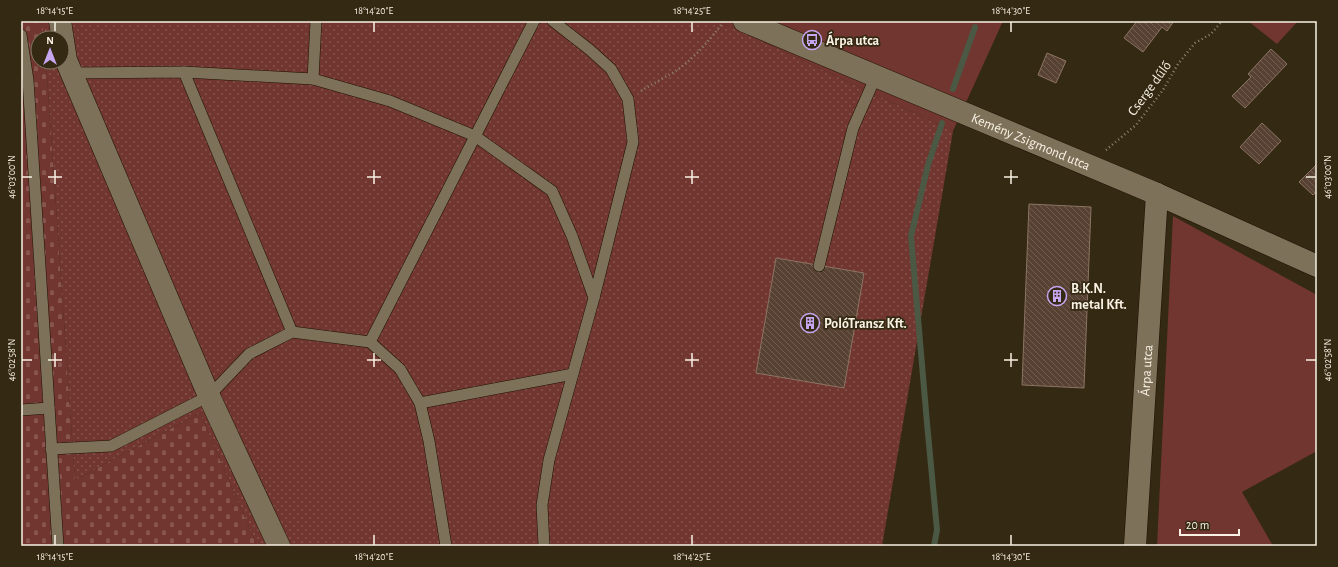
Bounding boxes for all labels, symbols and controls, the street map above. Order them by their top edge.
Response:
text: 18°14'15"E [37,6,73,16]
text: 18°14'20"E [355,6,393,16]
text: 18°14'25"E [673,6,711,16]
text: 18°14'30"E [992,6,1030,16]
bus stop icon: Árpa utca [801,29,823,51]
north arrow [30,30,70,70]
place label: Árpa utca [826,31,879,48]
text: N [46,35,54,46]
street label: Cserge dűlő [1125,59,1174,118]
street label: Kemény Zsigmond utca [969,111,1092,173]
text: 46°03'00"N [7,155,17,199]
text: 46°03'00"N [1323,155,1333,199]
place label: B.K.N. metal Kft. [1071,282,1127,312]
building icon: B.K.N. metal Kft. [1046,285,1068,307]
building icon: PolóTransz Kft. [799,312,821,334]
place label: PolóTransz Kft. [824,317,907,331]
text: 46°02'58"N [7,339,17,381]
text: 46°02'58"N [1323,339,1333,381]
street label: Árpa utca [1135,344,1156,397]
scale bar [1180,511,1239,537]
text: 20 m [1186,519,1209,531]
text: 18°14'15"E [37,552,73,562]
text: 18°14'20"E [355,552,393,562]
text: 18°14'25"E [673,552,711,562]
text: 18°14'30"E [992,552,1030,562]

